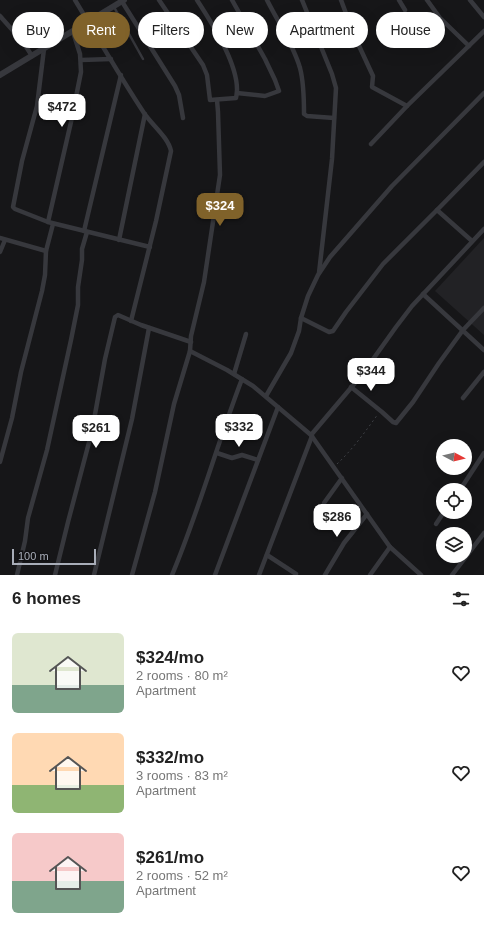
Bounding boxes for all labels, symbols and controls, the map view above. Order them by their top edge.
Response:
chip: Buy [12,12,64,48]
chip: Rent [72,12,130,48]
chip: Filters [138,12,204,48]
chip: New [212,12,268,48]
chip: Apartment [276,12,368,48]
chip: House [376,12,445,48]
pin: $472 [38,94,86,128]
text: $472 [48,99,76,114]
pin: $324 [196,193,244,227]
text: $324 [206,198,234,213]
pin: $344 [347,358,395,392]
text: $344 [357,363,385,378]
pin: $332 [215,414,263,448]
pin: $261 [72,415,120,449]
text: $332 [225,419,253,434]
text: $261 [82,420,110,435]
north arrow [436,439,472,475]
map controls [436,439,472,563]
button: locate [436,483,472,519]
pin: $286 [313,504,361,538]
text: $286 [323,509,351,524]
button: layers [436,527,472,563]
scale bar [12,547,96,566]
text: 100 m [18,550,49,562]
icon: filters [450,588,472,610]
text: 6 homes [12,589,81,608]
text: $324/mo [136,648,204,667]
icon: home [44,649,92,697]
icon: heart [450,662,472,684]
text: 2 rooms · 80 m² [136,668,228,683]
text: Apartment [136,683,196,698]
text: $332/mo [136,748,204,767]
icon: home [44,749,92,797]
icon: heart [450,762,472,784]
text: 3 rooms · 83 m² [136,768,228,783]
text: Apartment [136,783,196,798]
text: $261/mo [136,848,204,867]
icon: home [44,849,92,897]
icon: heart [450,862,472,884]
text: 2 rooms · 52 m² [136,868,228,883]
text: Apartment [136,883,196,898]

